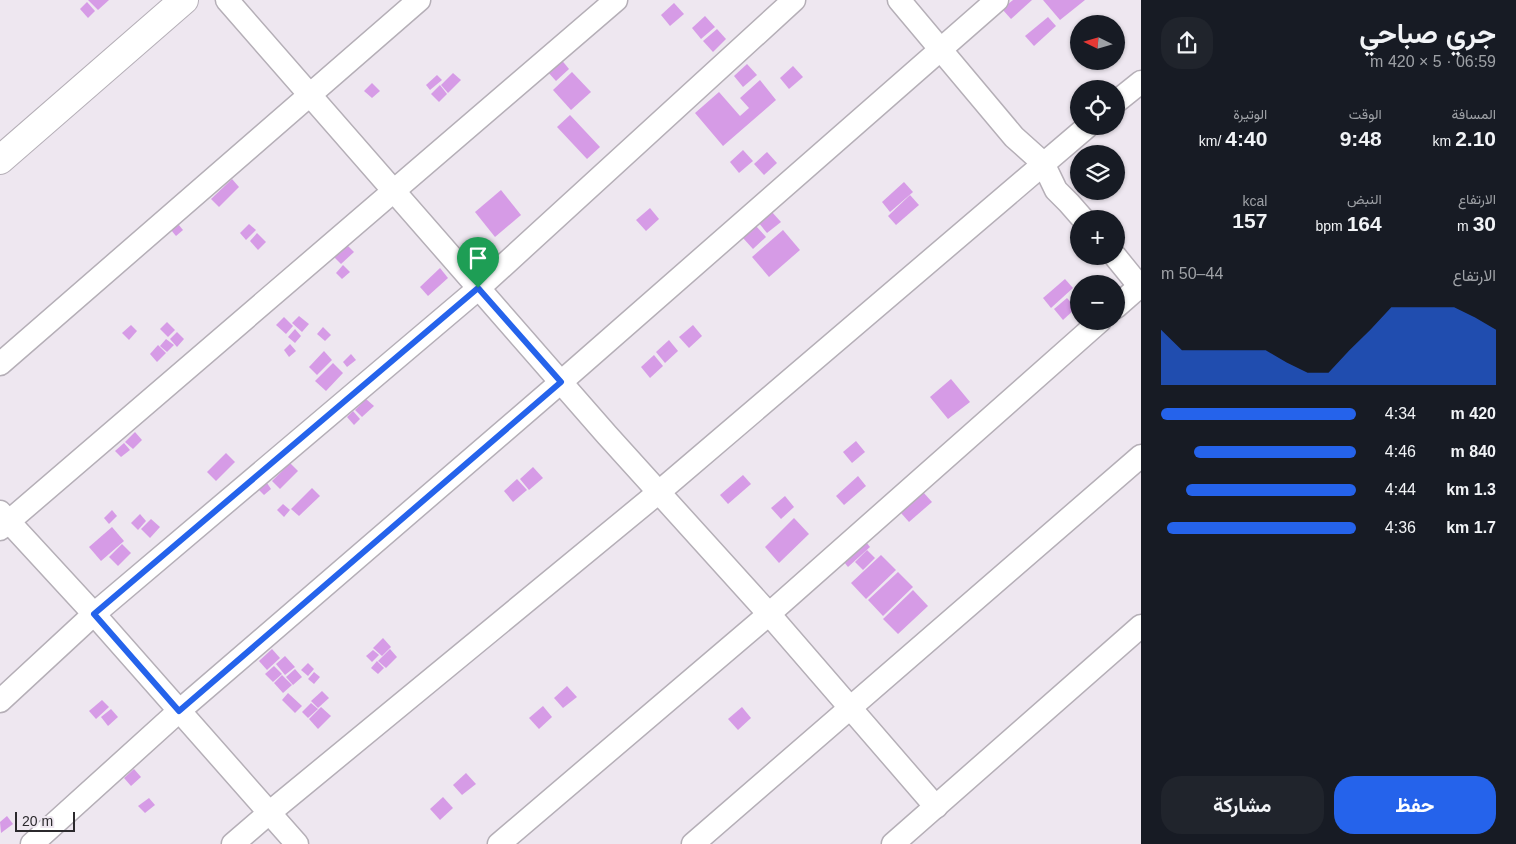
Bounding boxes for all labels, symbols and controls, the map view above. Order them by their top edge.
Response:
north arrow [1070,15,1125,70]
map controls [1070,15,1125,330]
button: share [1161,17,1213,69]
text: جري صباحي [1359,18,1496,49]
text: 06:59 · 5 × 420 m [1370,53,1496,70]
button: locate [1070,80,1125,135]
text: الوتيرة [1233,106,1267,122]
text: الوقت [1349,106,1382,122]
text: المسافة [1452,106,1496,122]
text: 4:40 [1225,127,1267,150]
text: 9:48 [1340,127,1382,150]
text: 2.10 [1455,127,1496,150]
text: /km [1199,133,1225,149]
text: km [1433,133,1455,149]
button: layers [1070,145,1125,200]
text: النبض [1347,191,1382,207]
text: الارتفاع [1458,191,1496,207]
text: kcal [1242,193,1267,209]
text: 157 [1232,209,1267,232]
button: + [1070,210,1125,265]
text: 164 [1347,212,1382,235]
text: 30 [1473,212,1496,235]
text: bpm [1316,218,1347,234]
text: m [1457,218,1473,234]
pin [457,237,499,288]
icon: arrive [464,244,492,272]
text: 44–50 m [1161,265,1223,282]
text: الارتفاع [1453,267,1496,284]
button: − [1070,275,1125,330]
text: 4:34 [1385,405,1416,422]
text: 420 m [1451,405,1496,422]
text: 4:46 [1385,443,1416,460]
text: 840 m [1451,443,1496,460]
text: 4:44 [1385,481,1416,498]
text: 1.3 km [1446,481,1496,498]
text: 4:36 [1385,519,1416,536]
text: 1.7 km [1446,519,1496,536]
button: مشاركة [1161,776,1324,834]
button: حفظ [1334,776,1496,834]
scale bar [15,809,75,832]
text: 20 m [22,813,53,829]

